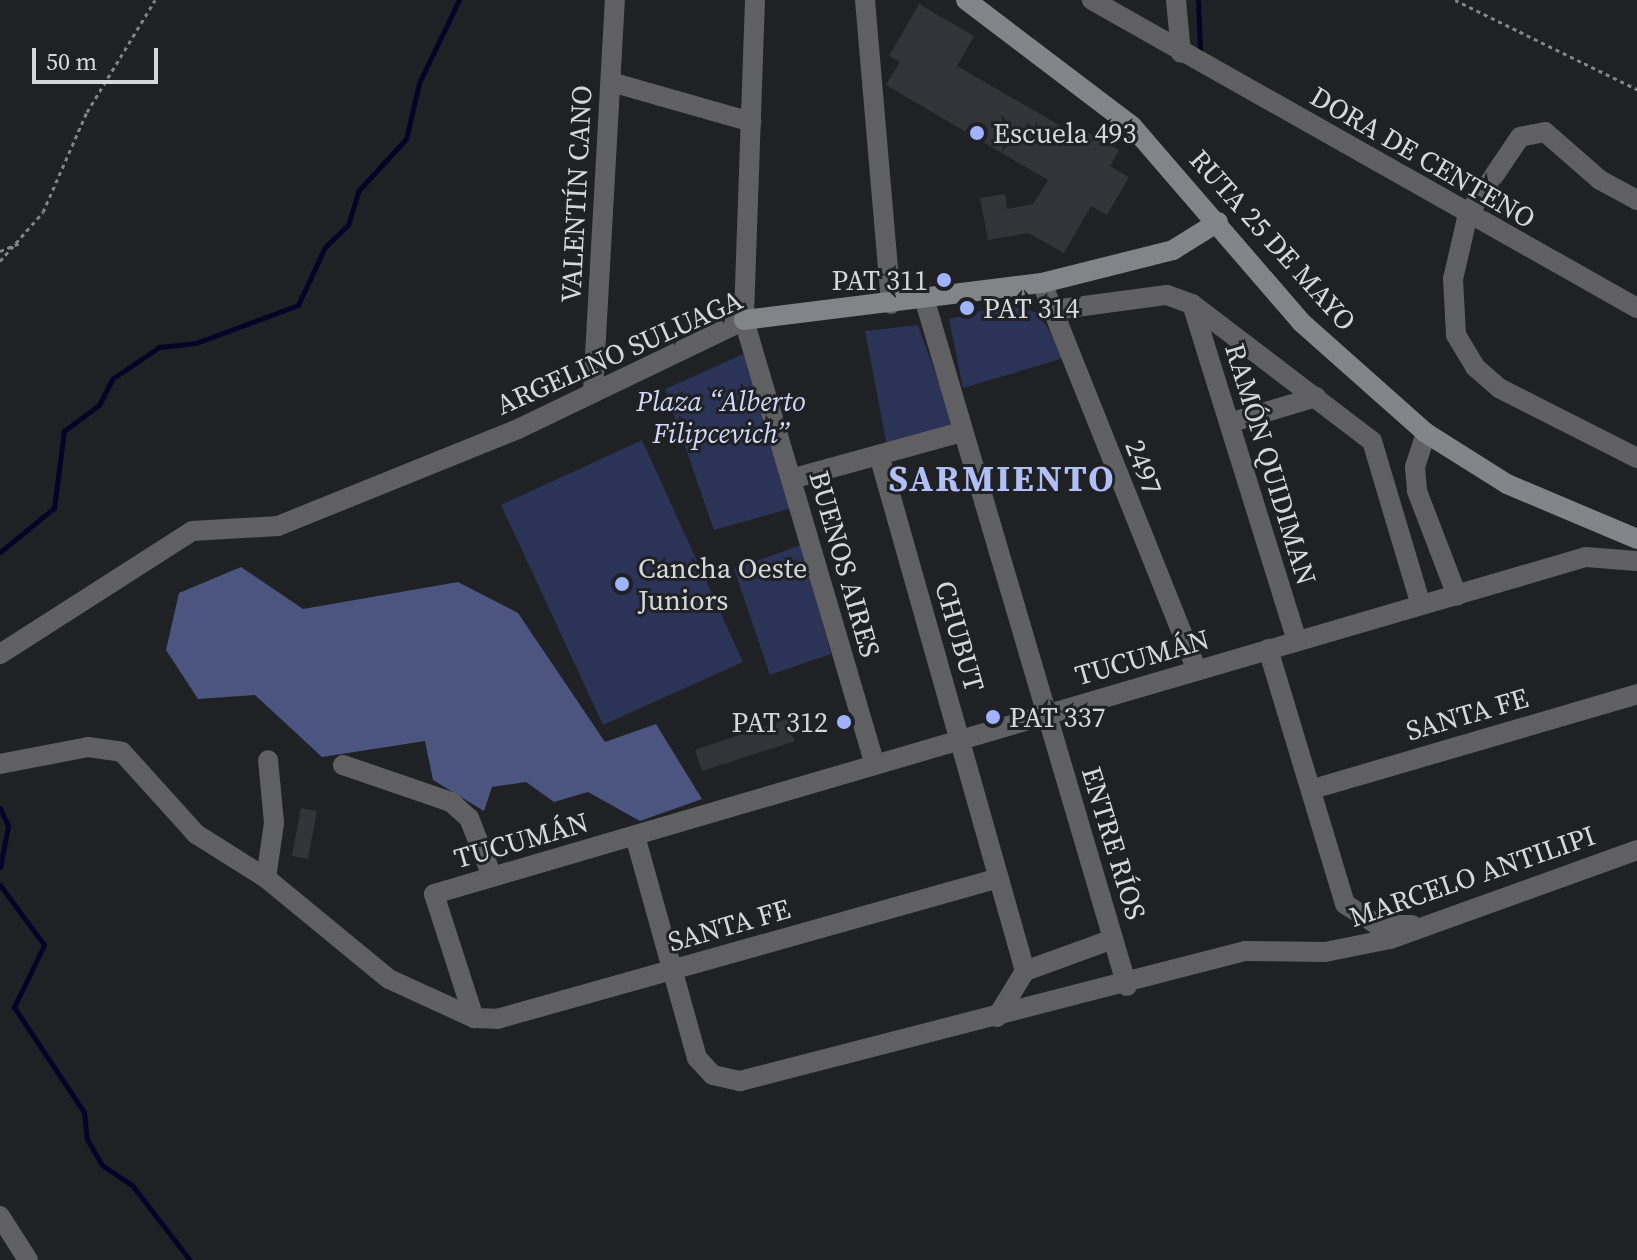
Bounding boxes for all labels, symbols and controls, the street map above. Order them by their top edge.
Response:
scale bar [36,32,162,82]
text: 50 m [46,45,97,78]
street label: DORA DE CENTENO [1305,79,1541,235]
street label: VALENTÍN CANO [554,84,598,304]
place label: Escuela 493 [993,116,1137,150]
marker: Escuela 493 [968,124,986,142]
street label: RUTA 25 DE MAYO [1183,143,1363,337]
place label: PAT 311 [831,263,928,297]
marker: PAT 311 [935,271,953,289]
street label: ARGELINO SULUAGA [491,283,747,421]
place label: PAT 314 [983,291,1080,325]
marker: PAT 314 [958,299,976,317]
street label: RAMÓN QUIDIMAN [1218,339,1324,589]
park label: Plaza “Alberto Filipcevich” [636,384,806,450]
street label: 2497 [1118,435,1170,499]
district label: SARMIENTO [889,457,1115,501]
street label: BUENOS AIRES [802,467,888,661]
place label: Cancha Oeste Juniors [638,551,807,617]
marker: Cancha Oeste Juniors [613,575,631,593]
street label: CHUBUT [928,577,992,695]
street label: TUCUMÁN [1071,622,1213,692]
street label: SANTA FE [1402,681,1532,747]
place label: PAT 337 [1009,700,1106,734]
place label: PAT 312 [731,705,828,739]
marker: PAT 337 [984,708,1002,726]
marker: PAT 312 [835,713,853,731]
street label: ENTRE RÍOS [1075,762,1153,924]
street label: TUCUMÁN [450,805,592,875]
street label: MARCELO ANTILIPI [1345,818,1599,934]
street label: SANTA FE [664,892,794,958]

